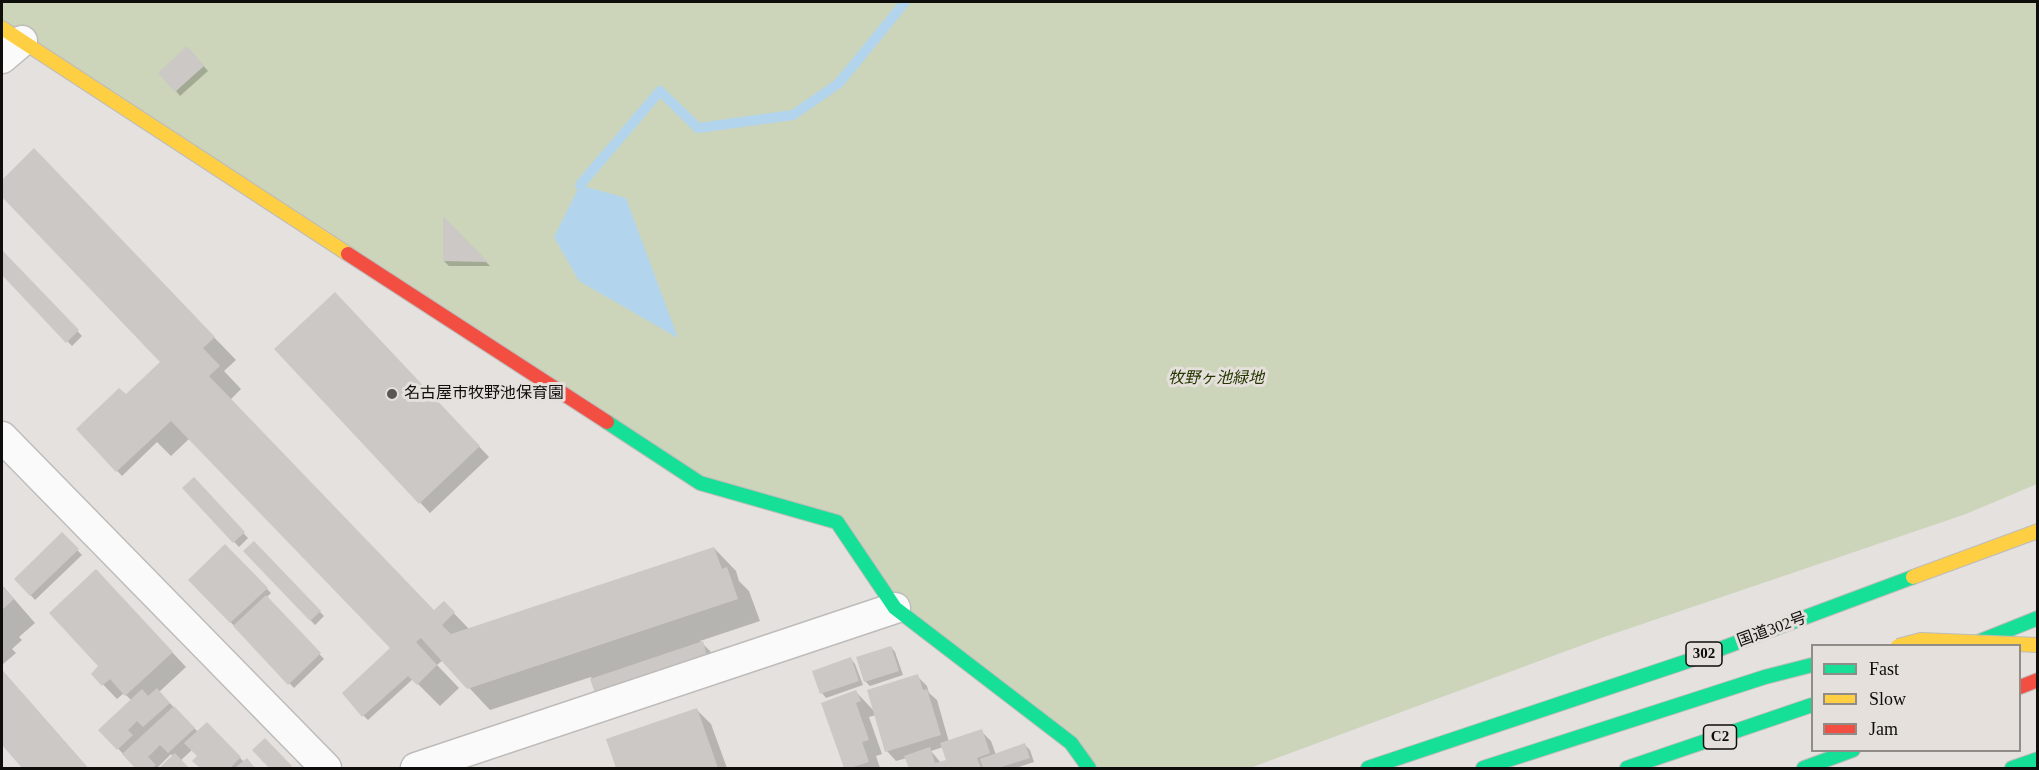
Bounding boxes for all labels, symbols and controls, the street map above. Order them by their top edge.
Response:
park label: 牧野ヶ池緑地 [1168,369,1264,389]
place label: 名古屋市牧野池保育園 [404,384,564,404]
marker: 名古屋市牧野池保育園 [385,387,399,401]
street label: 国道302号 [1735,609,1809,651]
road number: 302 [1686,642,1722,666]
legend [1811,644,2021,752]
text: Fast [1869,659,1899,679]
text: Slow [1869,689,1906,709]
text: Jam [1869,719,1898,739]
road number: C2 [1704,725,1736,749]

